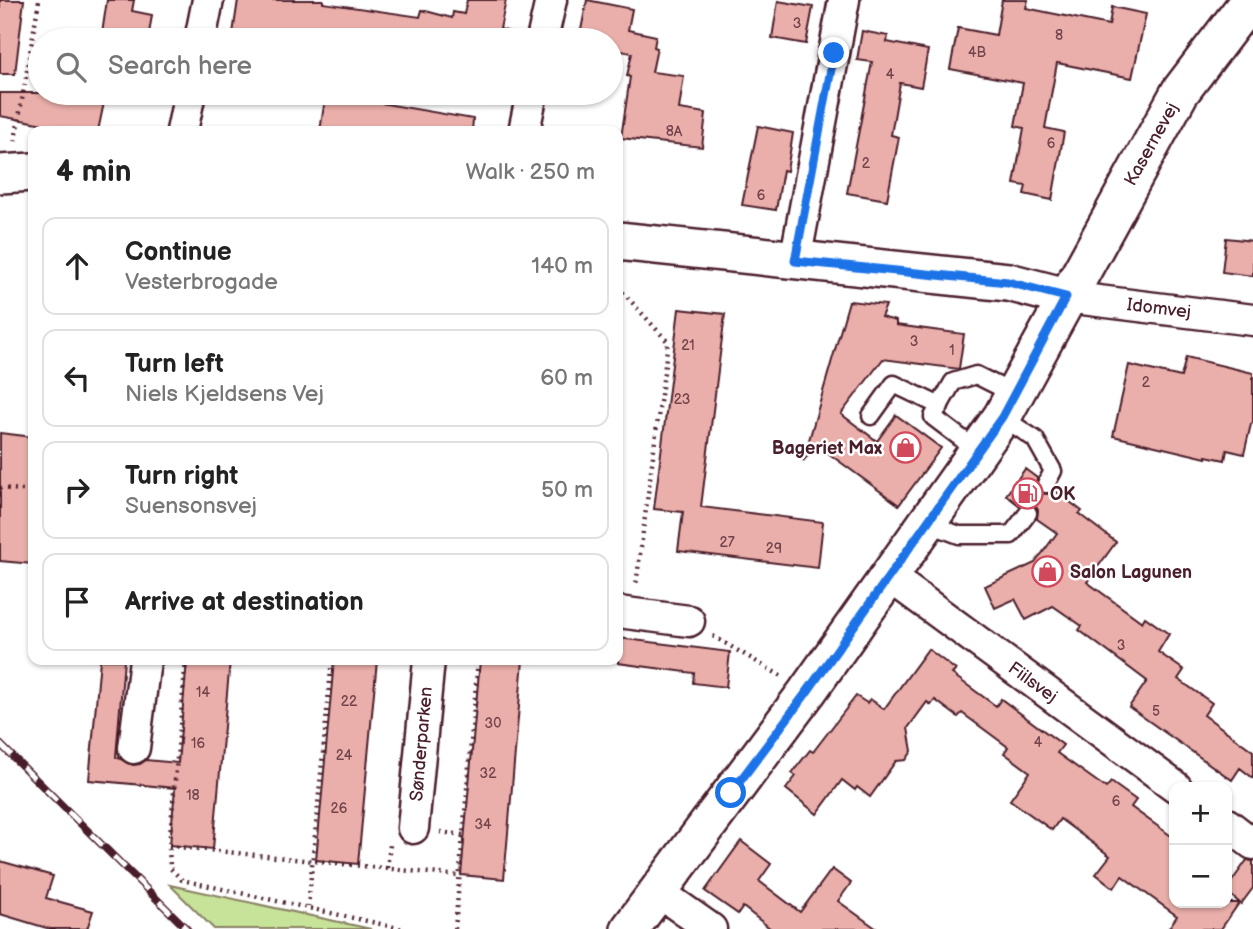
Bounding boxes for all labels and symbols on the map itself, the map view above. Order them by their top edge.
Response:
house number: 3 [793,15,801,32]
house number: 8 [1055,27,1063,44]
route end [818,37,849,68]
house number: 4B [968,44,986,61]
house number: 4 [886,66,895,83]
street label: Kasernevej [1120,99,1183,189]
house number: 8A [666,123,683,140]
house number: 6 [1047,135,1056,152]
house number: 2 [862,155,871,172]
house number: 6 [757,187,766,204]
street label: Idomvej [1126,294,1192,323]
house number: 3 [910,333,918,350]
house number: 21 [681,337,695,354]
house number: 1 [949,342,955,359]
house number: 2 [1142,374,1151,391]
house number: 23 [674,391,690,408]
shop icon: Bageriet Max [888,431,922,465]
place label: Bageriet Max [772,438,882,459]
fuel station icon: OK [1010,477,1044,511]
place label: OK [1050,484,1075,505]
house number: 27 [719,534,735,551]
house number: 29 [766,540,782,557]
shop icon: Salon Lagunen [1030,555,1064,589]
place label: Salon Lagunen [1070,562,1192,583]
house number: 3 [1117,637,1125,654]
street label: Fiilsvej [1004,658,1061,707]
house number: 14 [196,684,210,701]
street label: Sønderparken [406,686,437,802]
house number: 22 [341,693,358,710]
house number: 5 [1152,703,1160,720]
house number: 30 [485,715,501,732]
house number: 4 [1034,734,1043,751]
house number: 16 [191,735,205,752]
house number: 24 [336,747,353,764]
house number: 32 [480,765,497,782]
route start [715,777,746,808]
house number: 18 [186,787,200,804]
house number: 6 [1112,793,1121,810]
house number: 26 [331,800,348,817]
house number: 34 [474,816,492,833]

